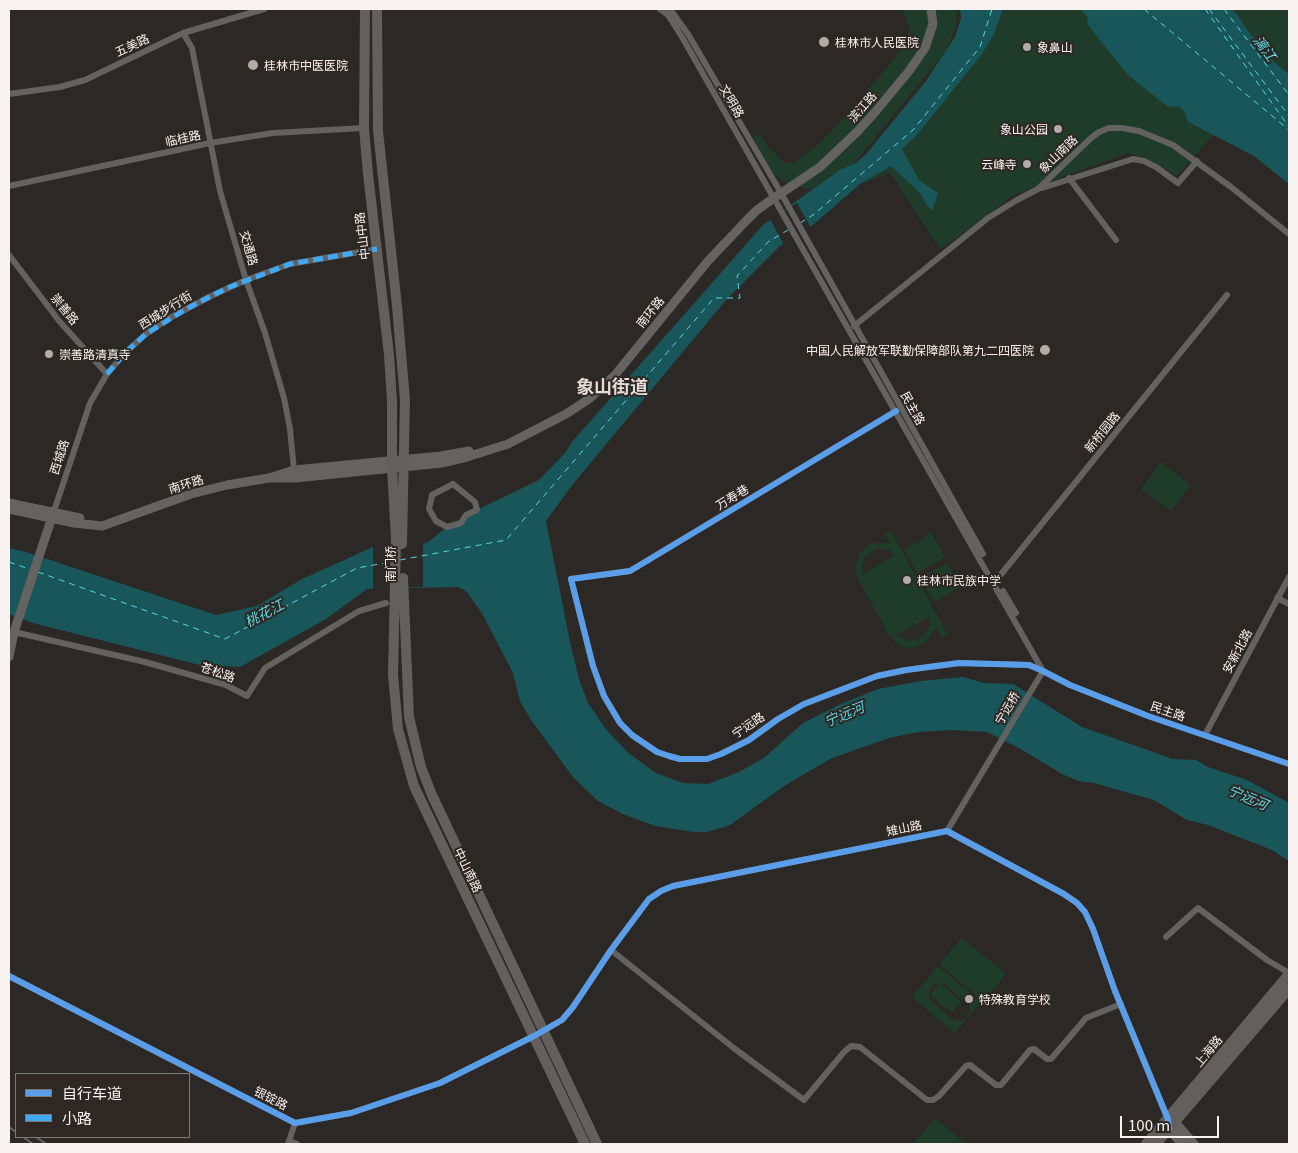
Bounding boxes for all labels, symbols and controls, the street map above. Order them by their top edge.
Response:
street label: 五美路 [113,31,151,59]
water label: 漓江 [1250,32,1280,64]
marker: 桂林市人民医院 [817,35,831,49]
place label: 桂林市人民医院 [835,35,919,49]
place label: 象鼻山 [1037,40,1073,54]
marker: 象鼻山 [1021,41,1033,53]
marker: 桂林市中医医院 [246,58,260,72]
place label: 桂林市中医医院 [264,58,348,72]
street label: 文明路 [717,82,747,120]
street label: 滨江路 [845,89,879,125]
place label: 象山公园 [1000,122,1048,136]
marker: 象山公园 [1052,123,1064,135]
street label: 临桂路 [164,127,202,149]
street label: 象山南路 [1036,132,1080,176]
place label: 云峰寺 [981,157,1017,171]
marker: 云峰寺 [1021,158,1033,170]
street label: 中山中路 [352,211,372,261]
street label: 交通路 [237,229,261,267]
street label: 西城步行街 [136,288,194,332]
street label: 崇善路 [48,290,82,328]
street label: 南环路 [633,293,667,331]
place label: 中国人民解放军联勤保障部队第九二四医院 [806,343,1034,357]
marker: 中国人民解放军联勤保障部队第九二四医院 [1038,343,1052,357]
place label: 崇善路清真寺 [59,347,131,361]
marker: 崇善路清真寺 [43,348,55,360]
district label: 象山街道 [576,375,648,397]
street label: 民主路 [898,389,928,427]
street label: 新桥园路 [1081,409,1123,455]
street label: 西城路 [47,438,71,476]
street label: 南环路 [167,472,205,496]
street label: 万寿巷 [713,482,751,512]
street label: 南门桥 [383,546,397,582]
place label: 桂林市民族中学 [917,573,1001,587]
marker: 桂林市民族中学 [901,574,913,586]
water label: 桃花江 [242,596,286,630]
street label: 安新北路 [1219,626,1255,676]
street label: 苍松路 [199,659,237,685]
street label: 宁远桥 [992,689,1022,727]
water label: 宁远河 [821,698,867,730]
street label: 民主路 [1149,698,1187,724]
street label: 宁远路 [729,709,767,741]
water label: 宁远河 [1225,781,1271,813]
street label: 雉山路 [885,817,923,839]
street label: 中山南路 [451,845,485,895]
place label: 特殊教育学校 [979,992,1051,1006]
marker: 特殊教育学校 [963,993,975,1005]
street label: 上海路 [1191,1033,1225,1069]
legend [15,1073,190,1138]
text: 自行车道 [62,1082,122,1103]
street label: 银锭路 [252,1083,290,1113]
scale bar [1123,1106,1222,1138]
text: 小路 [62,1107,92,1128]
text: 100 m [1128,1114,1170,1135]

